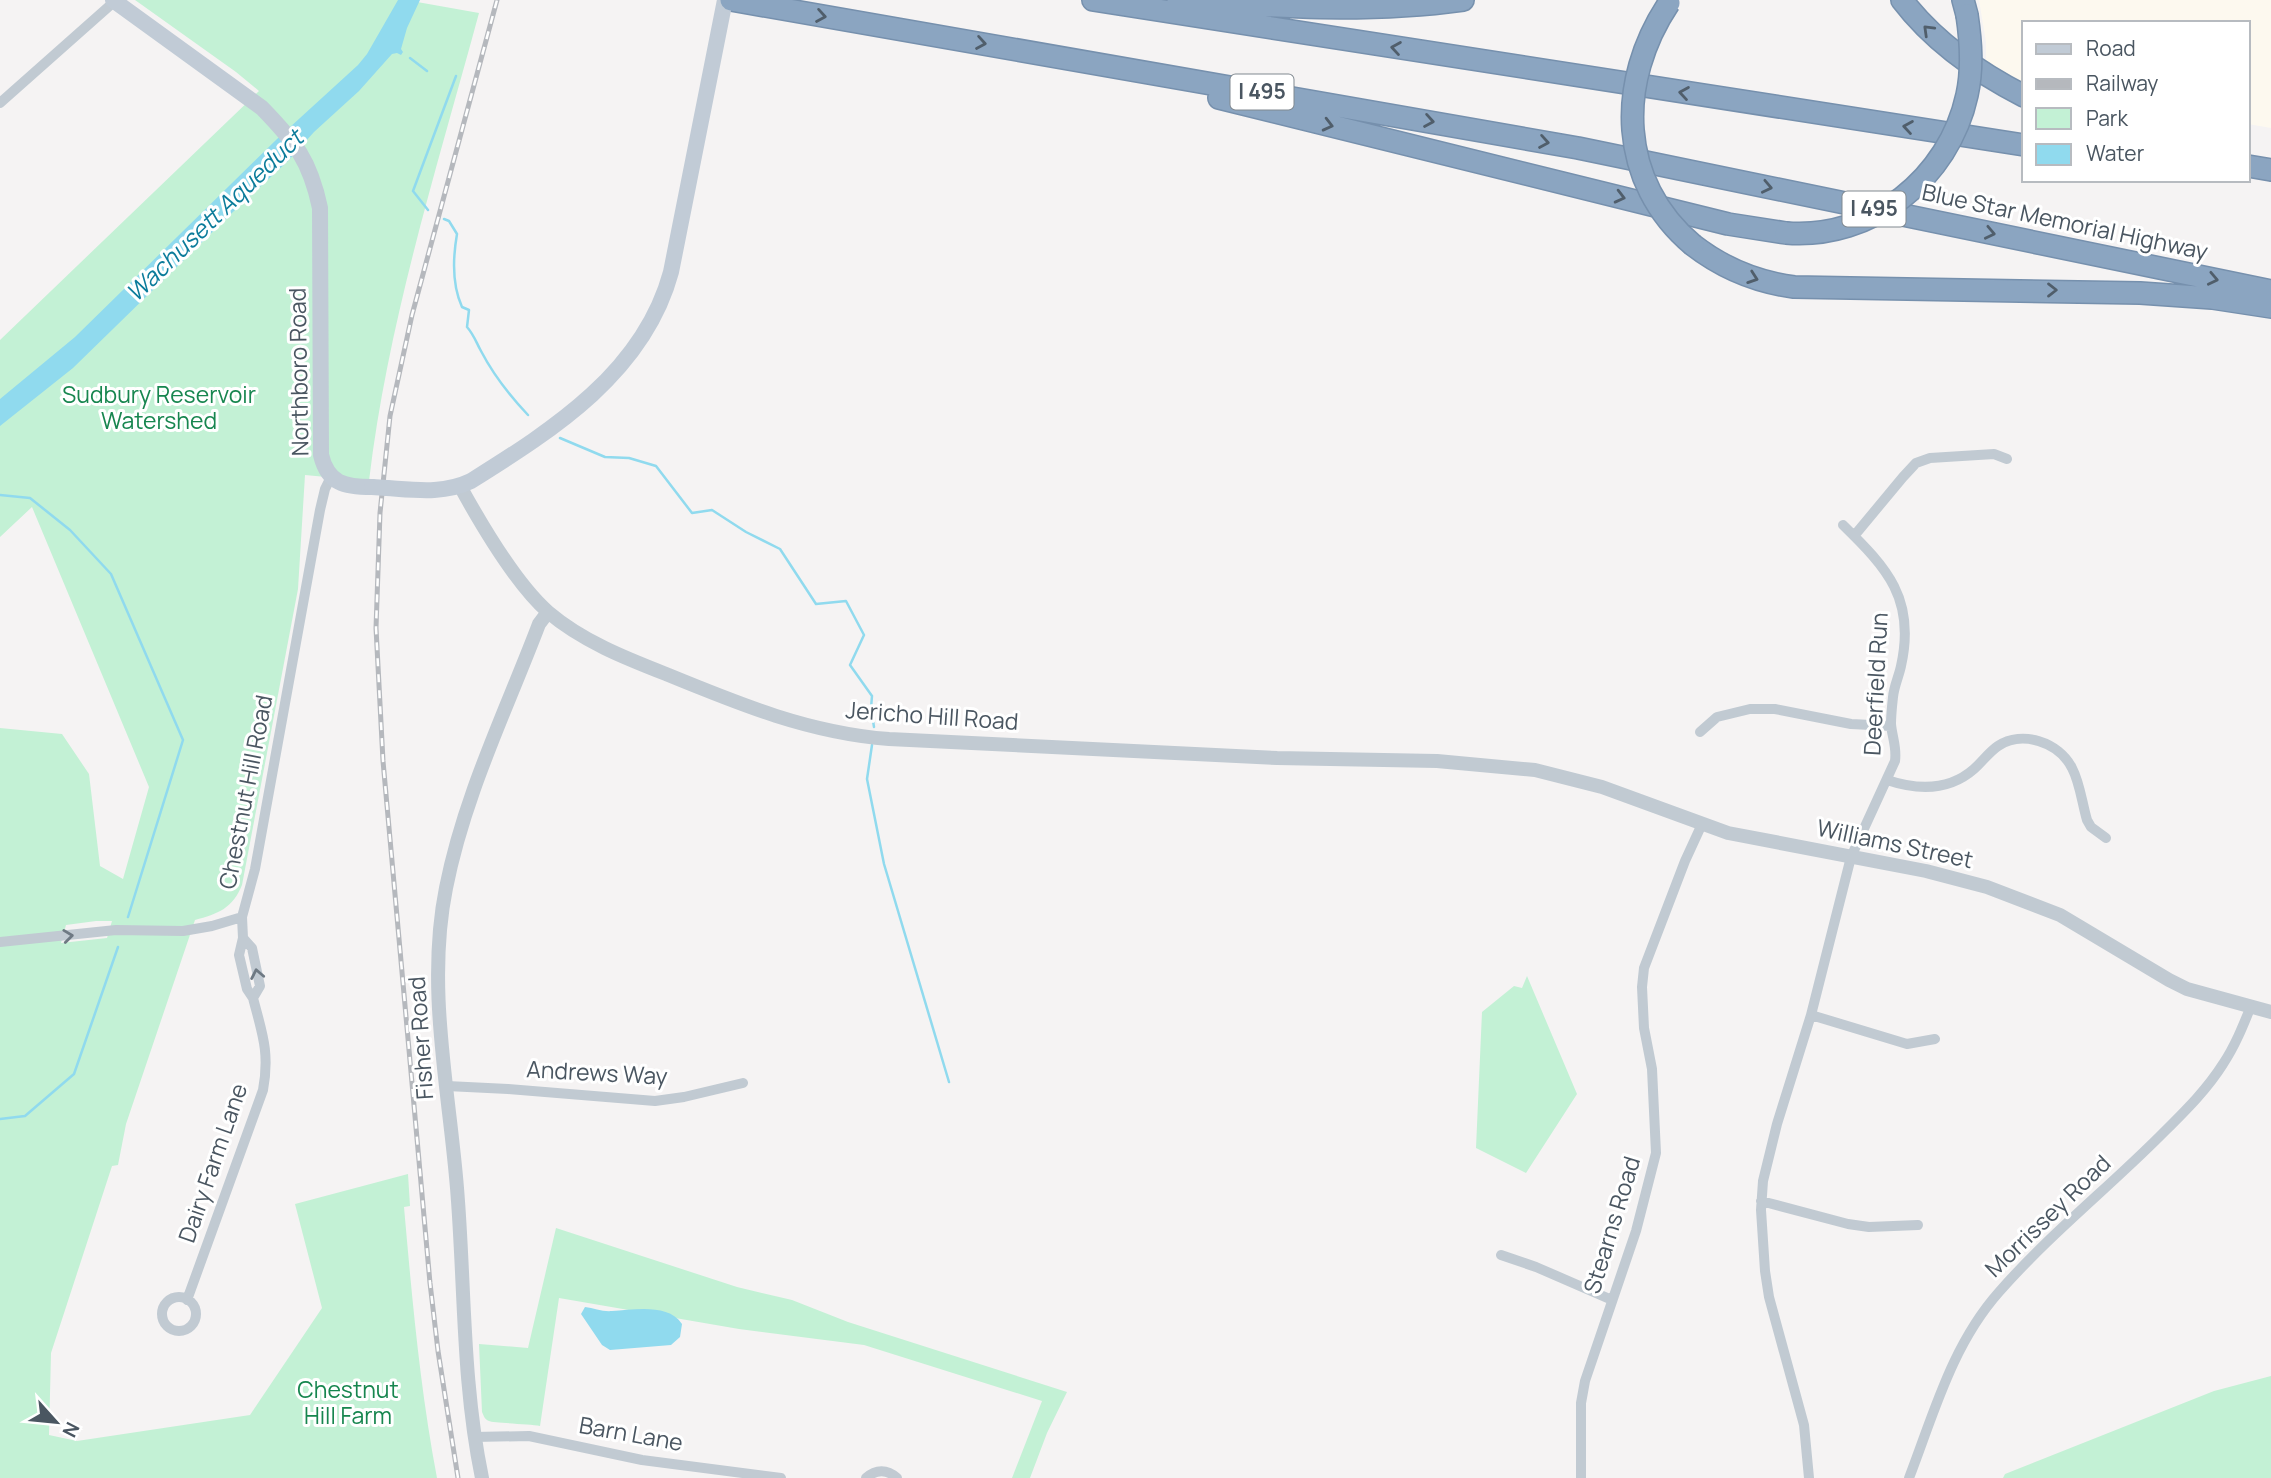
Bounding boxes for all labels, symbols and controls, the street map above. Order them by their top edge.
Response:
one-way arrow [815,7,827,22]
legend [2022,21,2250,182]
one-way arrow [1924,25,1937,38]
text: Road [2086,34,2136,62]
one-way arrow [975,35,987,50]
one-way arrow [1391,41,1402,56]
text: Railway [2086,69,2158,97]
road number: I 495 [1230,74,1294,110]
one-way arrow [1678,85,1689,100]
text: Park [2086,104,2128,132]
one-way arrow [1422,113,1434,128]
one-way arrow [1322,117,1334,131]
water label: Wachusett Aqueduct [118,120,312,308]
one-way arrow [1902,120,1914,135]
one-way arrow [1539,134,1550,149]
text: Water [2086,139,2145,167]
street label: Blue Star Memorial Highway [1919,175,2211,267]
one-way arrow [1761,179,1773,194]
one-way arrow [1614,189,1626,204]
road number: I 495 [1842,192,1906,227]
one-way arrow [1984,225,1996,240]
one-way arrow [1746,270,1758,284]
one-way arrow [2207,271,2219,286]
one-way arrow [2048,282,2058,298]
street label: Northboro Road [281,287,315,457]
park label: Sudbury Reservoir Watershed [62,378,256,436]
street label: Deerfield Run [1855,612,1895,756]
street label: Chestnut Hill Road [211,692,280,892]
street label: Jericho Hill Road [845,693,1020,737]
street label: Williams Street [1814,811,1976,875]
one-way arrow [62,928,74,943]
one-way arrow [250,968,265,980]
street label: Fisher Road [400,975,440,1101]
street label: Andrews Way [526,1052,668,1092]
street label: Dairy Farm Lane [170,1079,254,1247]
street label: Morrissey Road [1977,1147,2117,1284]
street label: Stearns Road [1575,1152,1647,1297]
park label: Chestnut Hill Farm [297,1373,399,1431]
north arrow [21,1387,91,1457]
street label: Barn Lane [577,1408,686,1458]
text: N [56,1418,86,1442]

